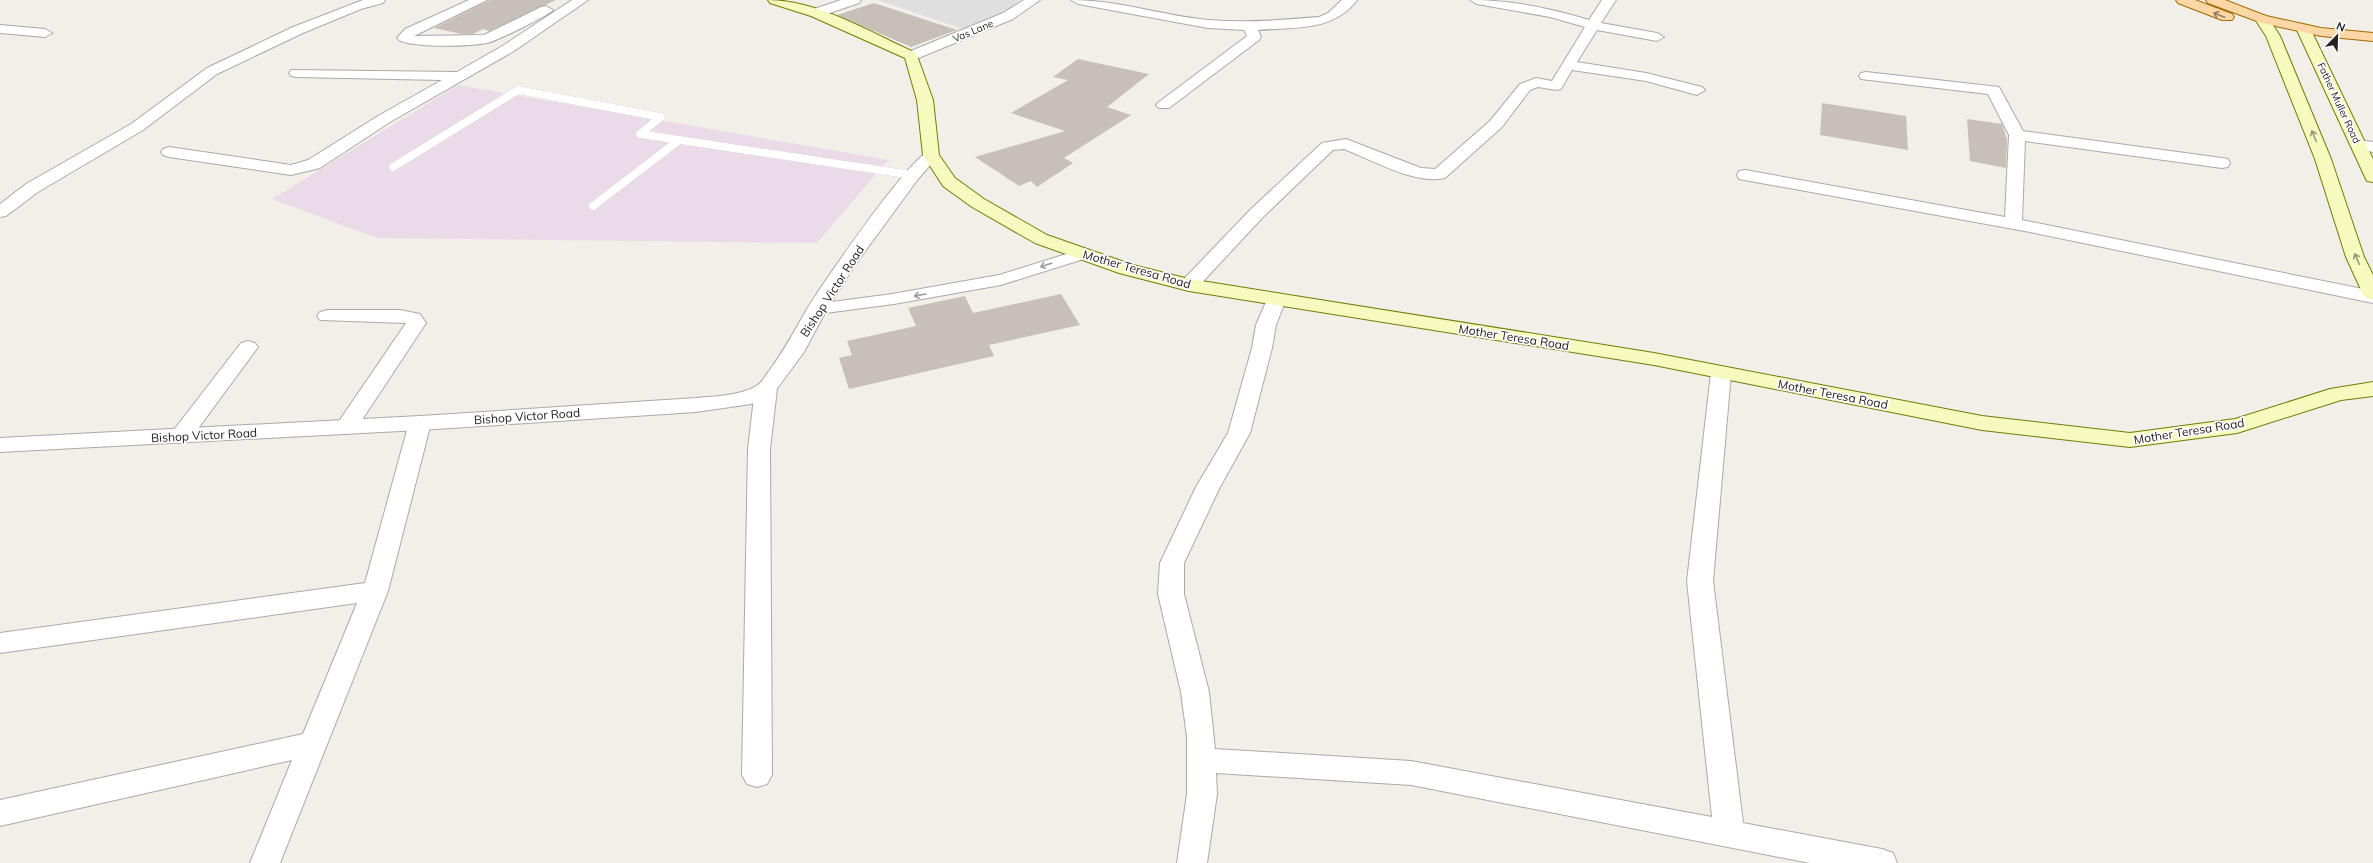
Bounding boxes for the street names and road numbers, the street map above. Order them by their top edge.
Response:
street label: Vas Lane [951,17,995,45]
street label: Father Muller Road [2315,60,2363,146]
street label: Bishop Victor Road [797,242,867,340]
street label: Mother Teresa Road [1081,246,1193,292]
street label: Mother Teresa Road [1458,321,1570,353]
street label: Mother Teresa Road [1777,376,1889,412]
street label: Bishop Victor Road [473,405,581,427]
street label: Mother Teresa Road [2133,415,2245,447]
street label: Bishop Victor Road [151,425,257,445]

